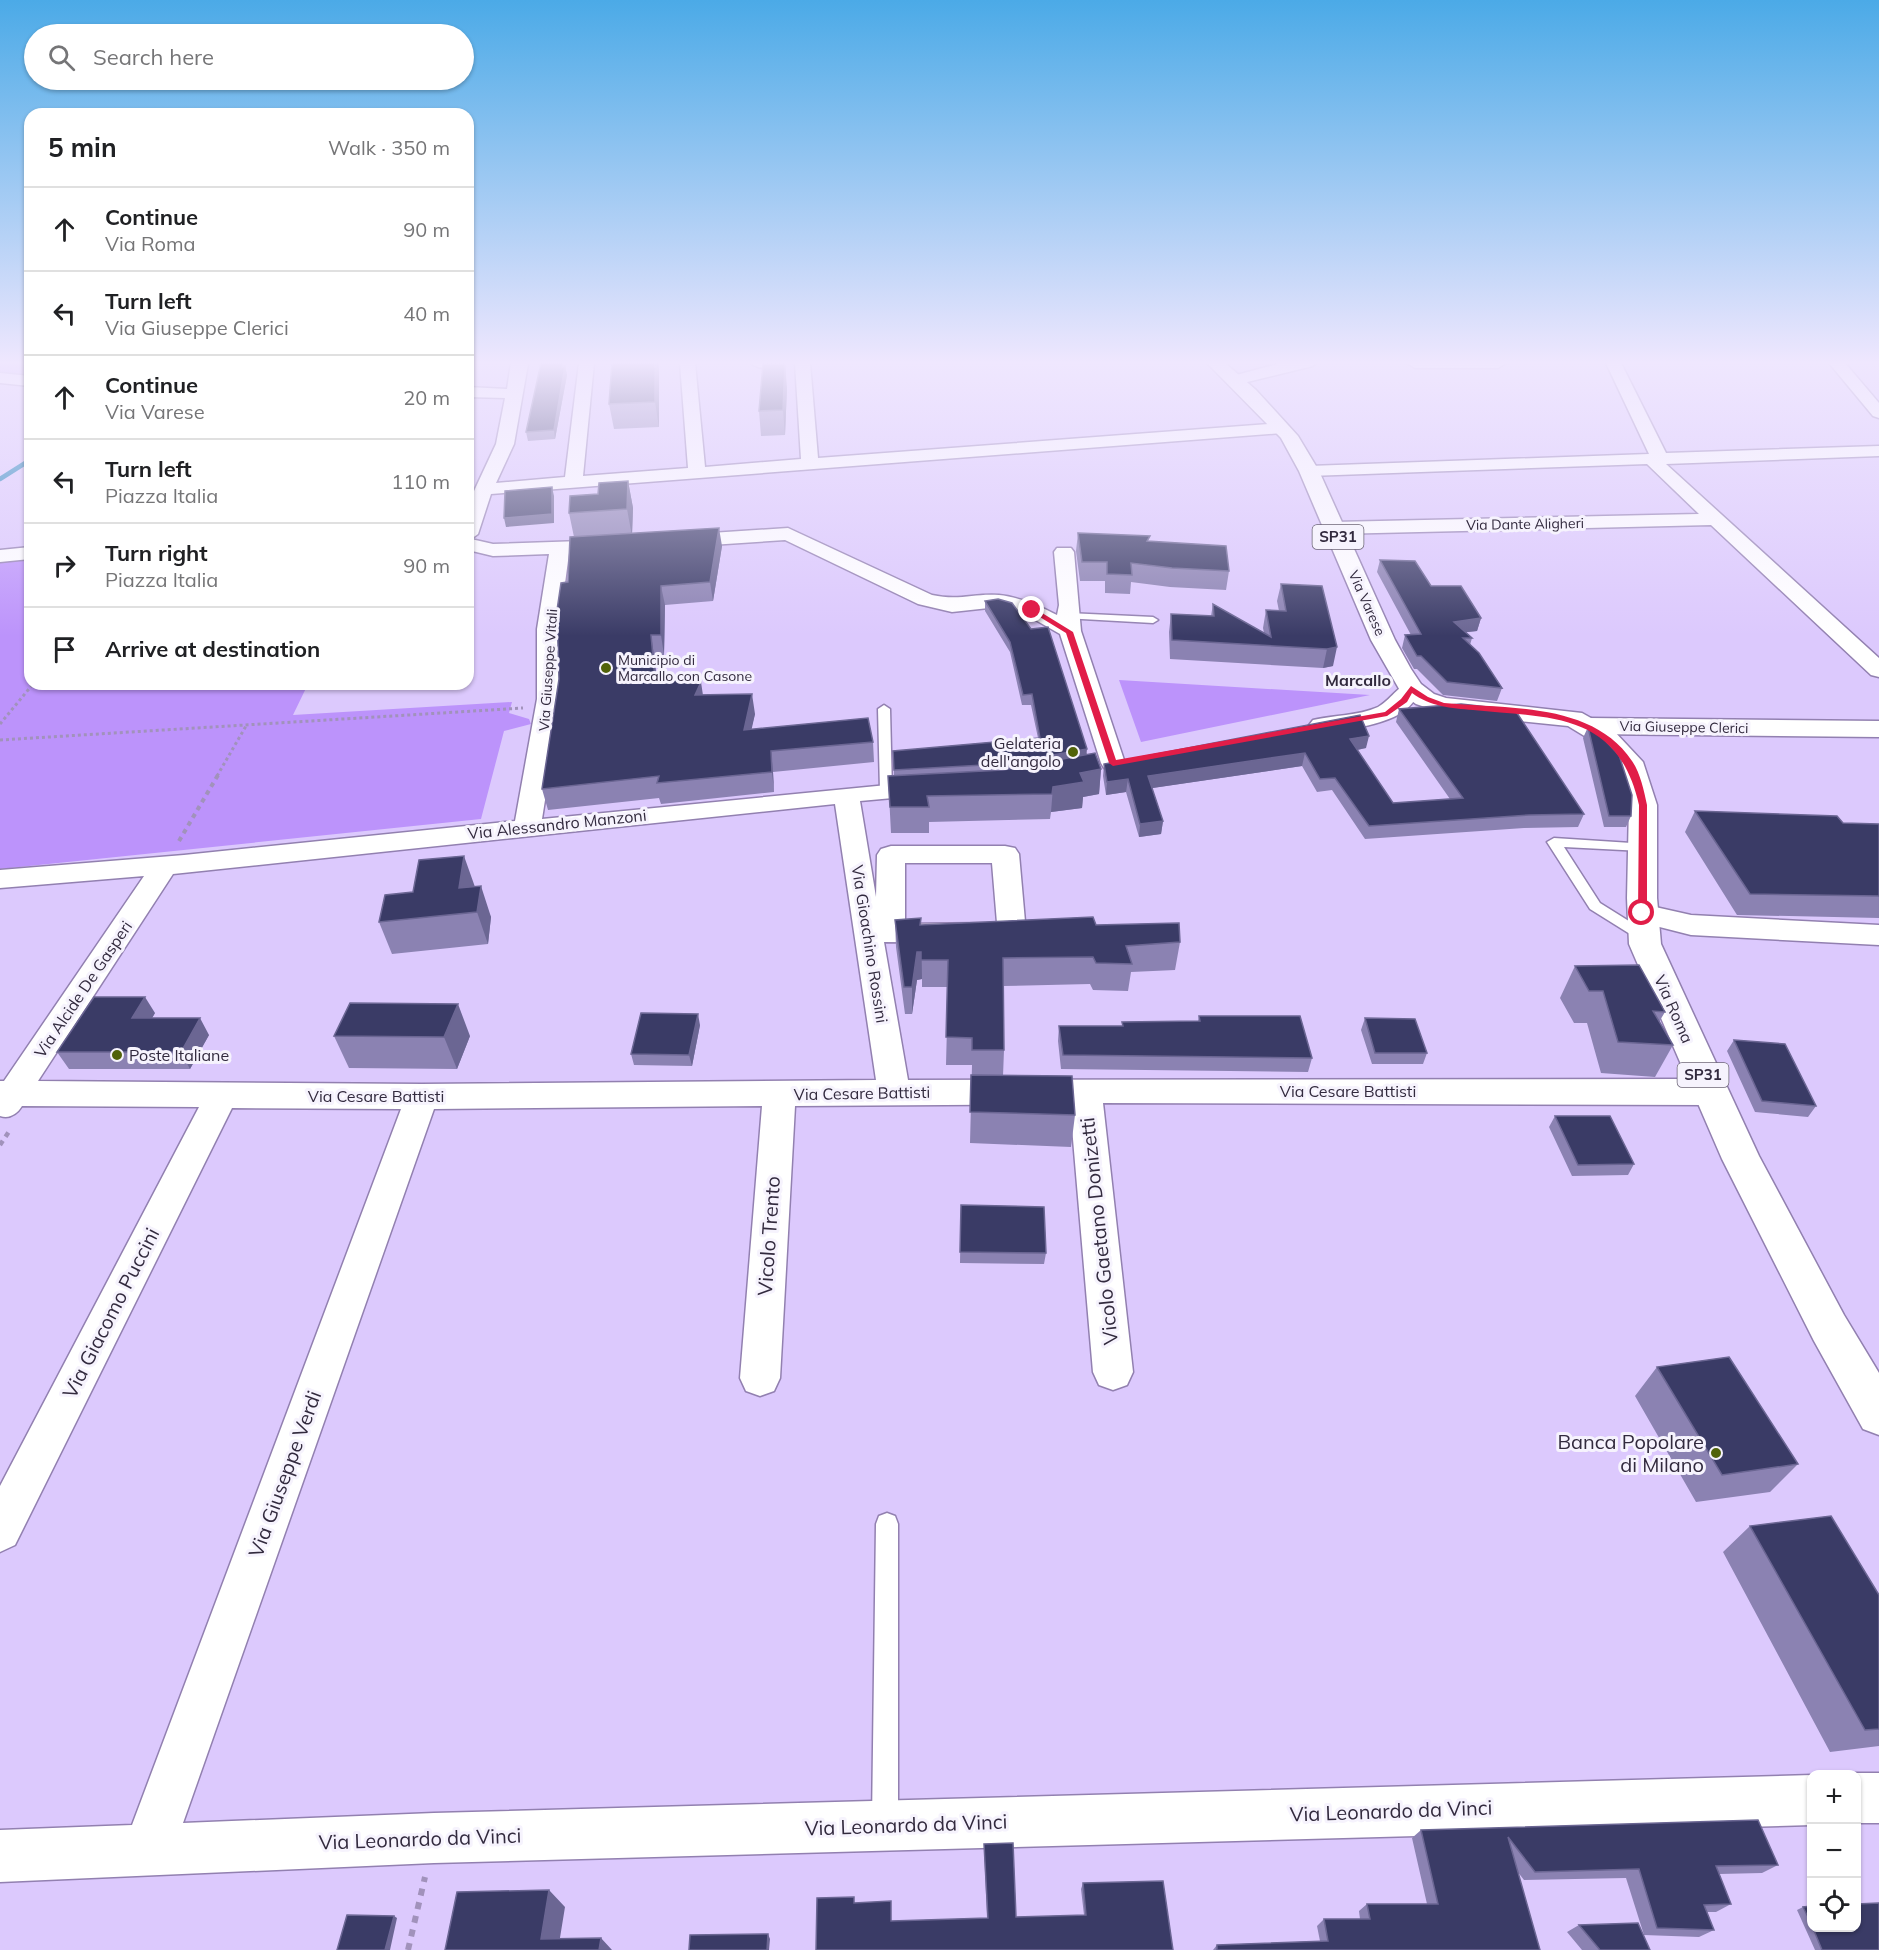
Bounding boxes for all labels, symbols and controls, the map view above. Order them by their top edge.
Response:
search box [24,24,474,90]
icon: search [45,41,78,74]
text: Search here [93,43,214,71]
text: 5 min [48,131,117,164]
text: Walk · 350 m [328,135,450,160]
text: Continue [105,203,198,231]
icon: ahead [48,213,81,246]
text: 90 m [403,217,450,242]
text: Via Roma [105,231,196,256]
text: Turn left [105,287,192,315]
icon: left [48,297,81,330]
text: 40 m [403,301,450,326]
text: Via Giuseppe Clerici [105,315,289,340]
text: Continue [105,371,198,399]
icon: ahead [48,381,81,414]
text: 20 m [403,385,450,410]
text: Via Varese [105,399,205,424]
text: Turn left [105,455,192,483]
icon: left [48,465,81,498]
text: 110 m [391,469,450,494]
text: Piazza Italia [105,483,218,508]
street label: Via Dante Aligheri [1466,514,1584,534]
road number: SP31 [1312,525,1364,549]
text: Turn right [105,539,208,567]
icon: right [48,549,81,582]
text: 90 m [403,553,450,578]
text: Piazza Italia [105,567,218,592]
street label: Via Varese [1345,568,1389,638]
route end [1018,596,1044,622]
street label: Via Giuseppe Vitali [535,608,561,732]
icon: arrive [48,633,81,666]
text: Arrive at destination [105,635,320,663]
place label: Municipio di Marcallo con Casone [618,651,752,685]
marker: Municipio di Marcallo con Casone [599,661,613,675]
district label: Marcallo [1325,670,1391,690]
street label: Via Giuseppe Clerici [1620,717,1748,737]
place label: Gelateria dell'angolo [981,733,1061,771]
marker: Gelateria dell'angolo [1066,745,1080,759]
street label: Via Alessandro Manzoni [467,805,647,843]
street label: Via Gioachino Rossini [848,864,892,1024]
route start [1628,899,1654,925]
street label: Via Alcide De Gasperi [30,917,136,1061]
street label: Via Roma [1650,972,1698,1046]
place label: Poste Italiane [129,1045,229,1065]
marker: Poste Italiane [110,1048,124,1062]
road number: SP31 [1678,1063,1728,1087]
street label: Via Cesare Battisti [1280,1081,1416,1101]
street label: Via Cesare Battisti [794,1082,930,1104]
street label: Via Cesare Battisti [308,1086,444,1106]
street label: Vicolo Gaetano Donizetti [1074,1116,1123,1346]
street label: Vicolo Trento [752,1175,785,1297]
street label: Via Giacomo Puccini [57,1223,164,1402]
street label: Via Giuseppe Verdi [243,1387,326,1560]
place label: Banca Popolare di Milano [1557,1429,1704,1477]
marker: Banca Popolare di Milano [1709,1446,1723,1460]
map controls [1807,1770,1861,1932]
button: + [1807,1770,1861,1824]
street label: Via Leonardo da Vinci [1289,1794,1493,1827]
street label: Via Leonardo da Vinci [804,1808,1008,1841]
street label: Via Leonardo da Vinci [318,1822,522,1855]
button: − [1807,1824,1861,1878]
button: locate [1807,1878,1861,1932]

